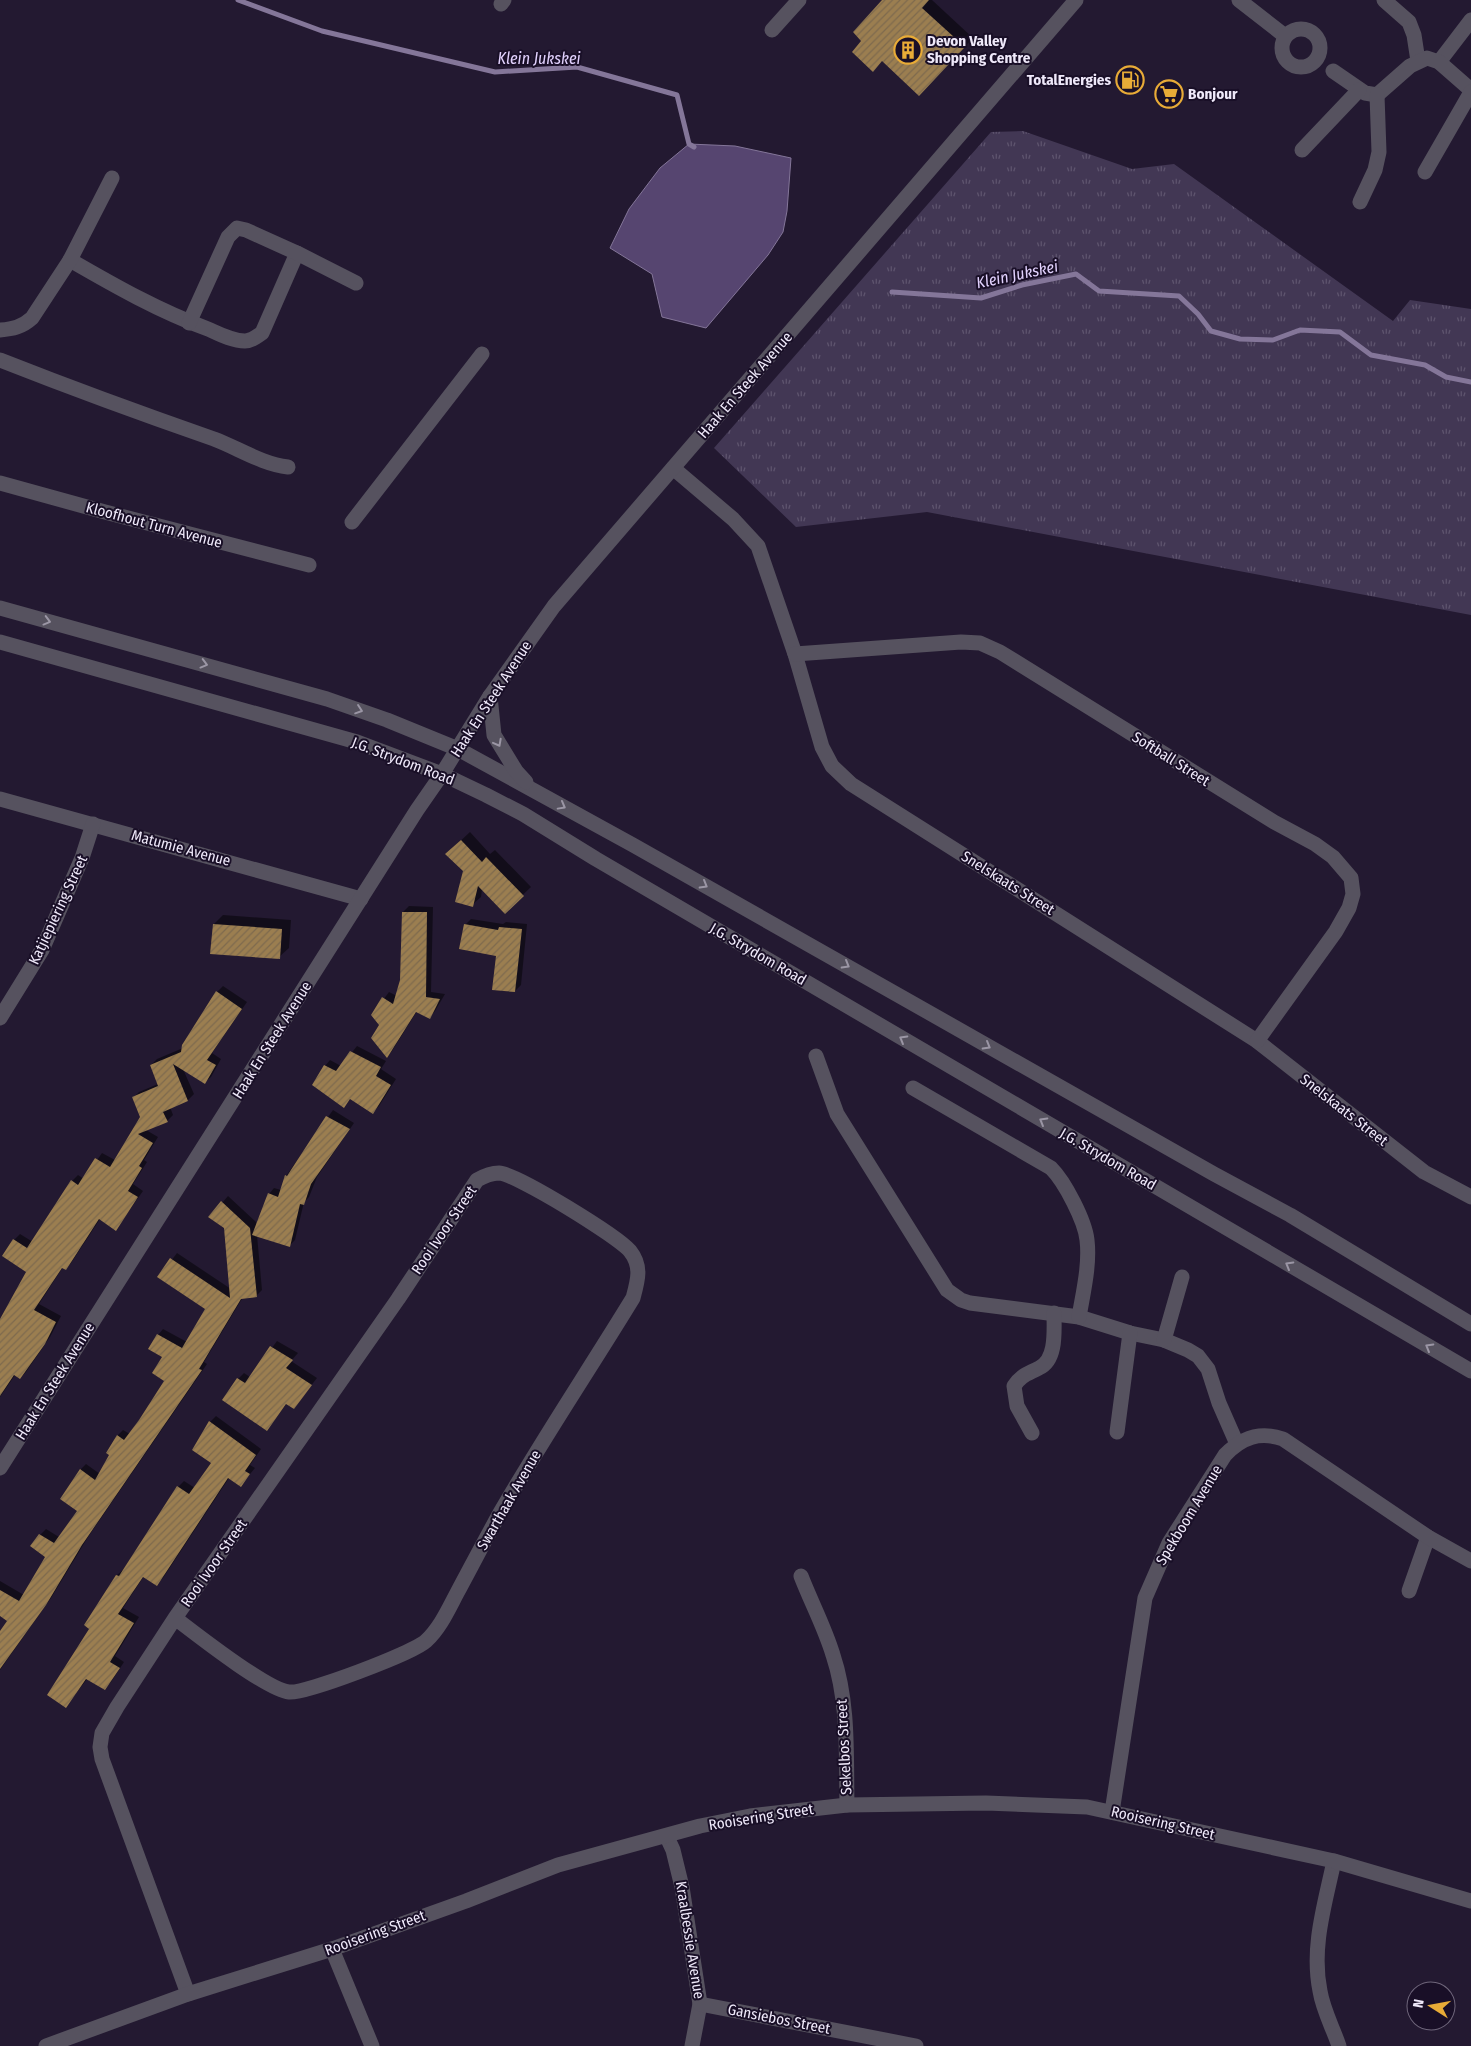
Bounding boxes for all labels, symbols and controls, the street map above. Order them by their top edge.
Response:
place label: Devon Valley Shopping Centre [927,32,1031,67]
building icon: Devon Valley Shopping Centre [893,35,923,65]
water label: Klein Jukskei [497,49,581,68]
fuel station icon: TotalEnergies [1115,65,1145,95]
place label: TotalEnergies [1027,71,1111,89]
supermarket icon: Bonjour [1154,79,1184,109]
place label: Bonjour [1188,85,1238,103]
water label: Klein Jukskei [974,257,1060,292]
street label: Haak En Steek Avenue [694,328,796,442]
street label: Kloofhout Turn Avenue [84,498,224,552]
one-way arrow [43,615,51,626]
street label: Haak En Steek Avenue [447,637,535,761]
one-way arrow [199,658,208,669]
one-way arrow [355,704,363,714]
street label: Softball Street [1129,728,1213,790]
street label: J.G. Strydom Road [349,733,457,789]
one-way arrow [492,738,502,747]
one-way arrow [557,800,566,810]
street label: Matumie Avenue [129,826,233,870]
street label: Snelskaats Street [958,847,1058,919]
street label: Katjiepiering Street [25,852,91,968]
one-way arrow [699,879,708,889]
street label: J.G. Strydom Road [706,919,810,989]
one-way arrow [840,959,849,969]
street label: Haak En Steek Avenue [229,978,315,1102]
one-way arrow [899,1035,908,1045]
one-way arrow [982,1039,991,1049]
street label: Snelskaats Street [1297,1070,1391,1150]
one-way arrow [1039,1117,1048,1127]
street label: J.G. Strydom Road [1056,1124,1160,1194]
street label: Rooi Ivoor Street [408,1182,480,1278]
one-way arrow [1285,1261,1294,1271]
street label: Haak En Steek Avenue [12,1319,98,1443]
one-way arrow [1425,1343,1434,1353]
street label: Swarthaak Avenue [473,1447,545,1553]
street label: Spekboom Avenue [1152,1462,1226,1568]
street label: Rooi Ivoor Street [177,1516,251,1610]
street label: Sekelbos Street [833,1699,855,1795]
street label: Rooisering Street [707,1800,815,1834]
street label: Rooisering Street [1109,1802,1217,1844]
street label: Kraalbessie Avenue [672,1880,708,2000]
street label: Rooisering Street [322,1906,428,1960]
north arrow [1406,1981,1456,2031]
text: N [1410,1998,1428,2009]
street label: Gansiebos Street [726,2000,832,2038]

